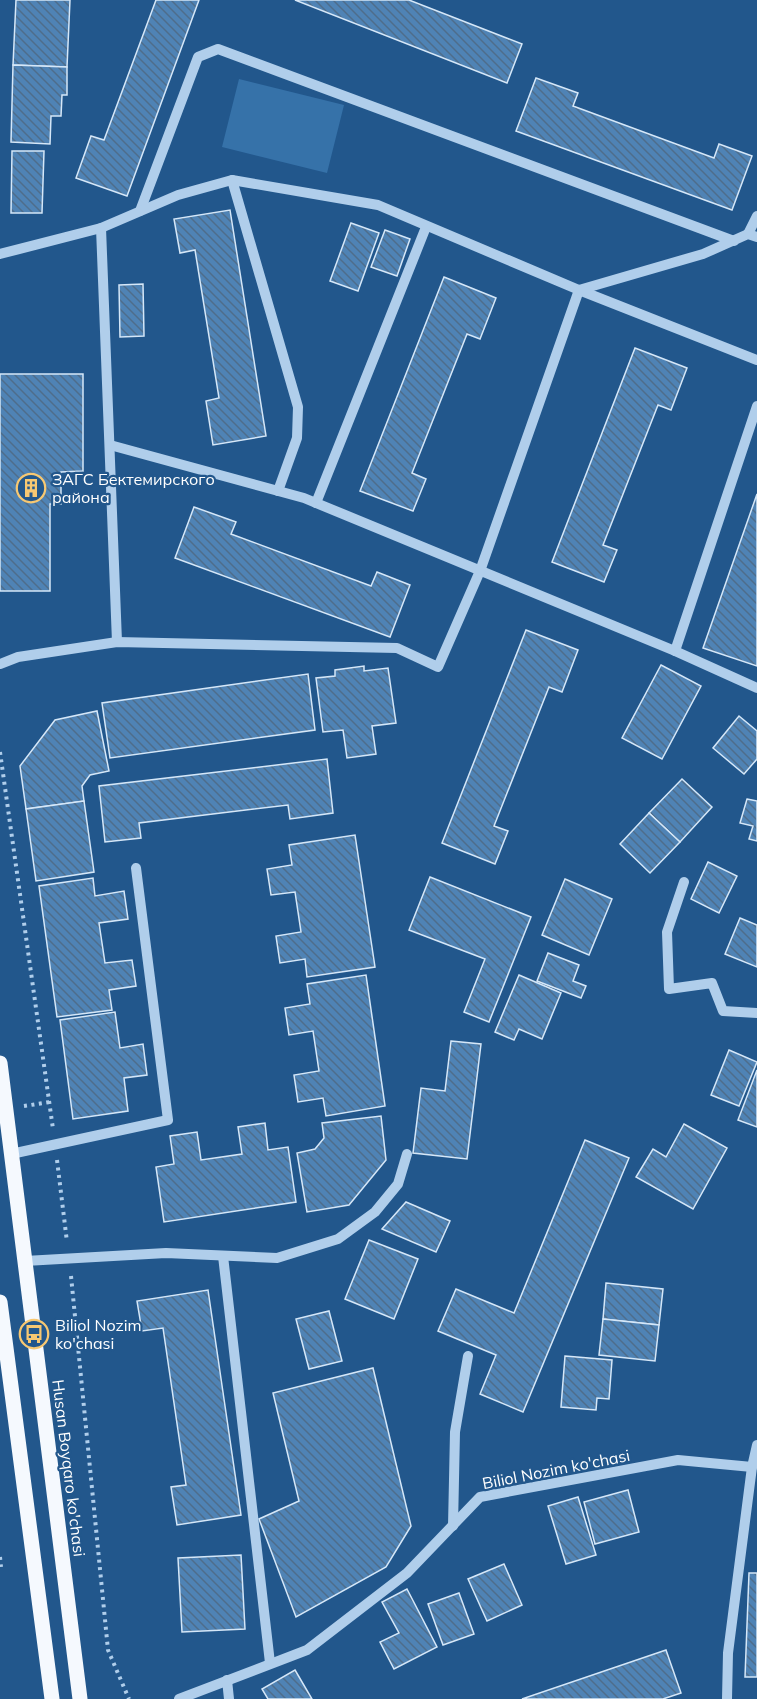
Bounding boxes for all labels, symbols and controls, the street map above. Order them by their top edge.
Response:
place label: ЗАГС Бектемирского района [52,469,215,507]
building icon: ЗАГС Бектемирского района [15,472,47,504]
place label: Biliol Nozim ko'chasi [55,1315,142,1353]
bus stop icon: Biliol Nozim ko'chasi [18,1318,50,1350]
street label: Husan Boyqaro ko'chasi [48,1378,90,1558]
street label: Biliol Nozim ko'chasi [480,1445,632,1493]

